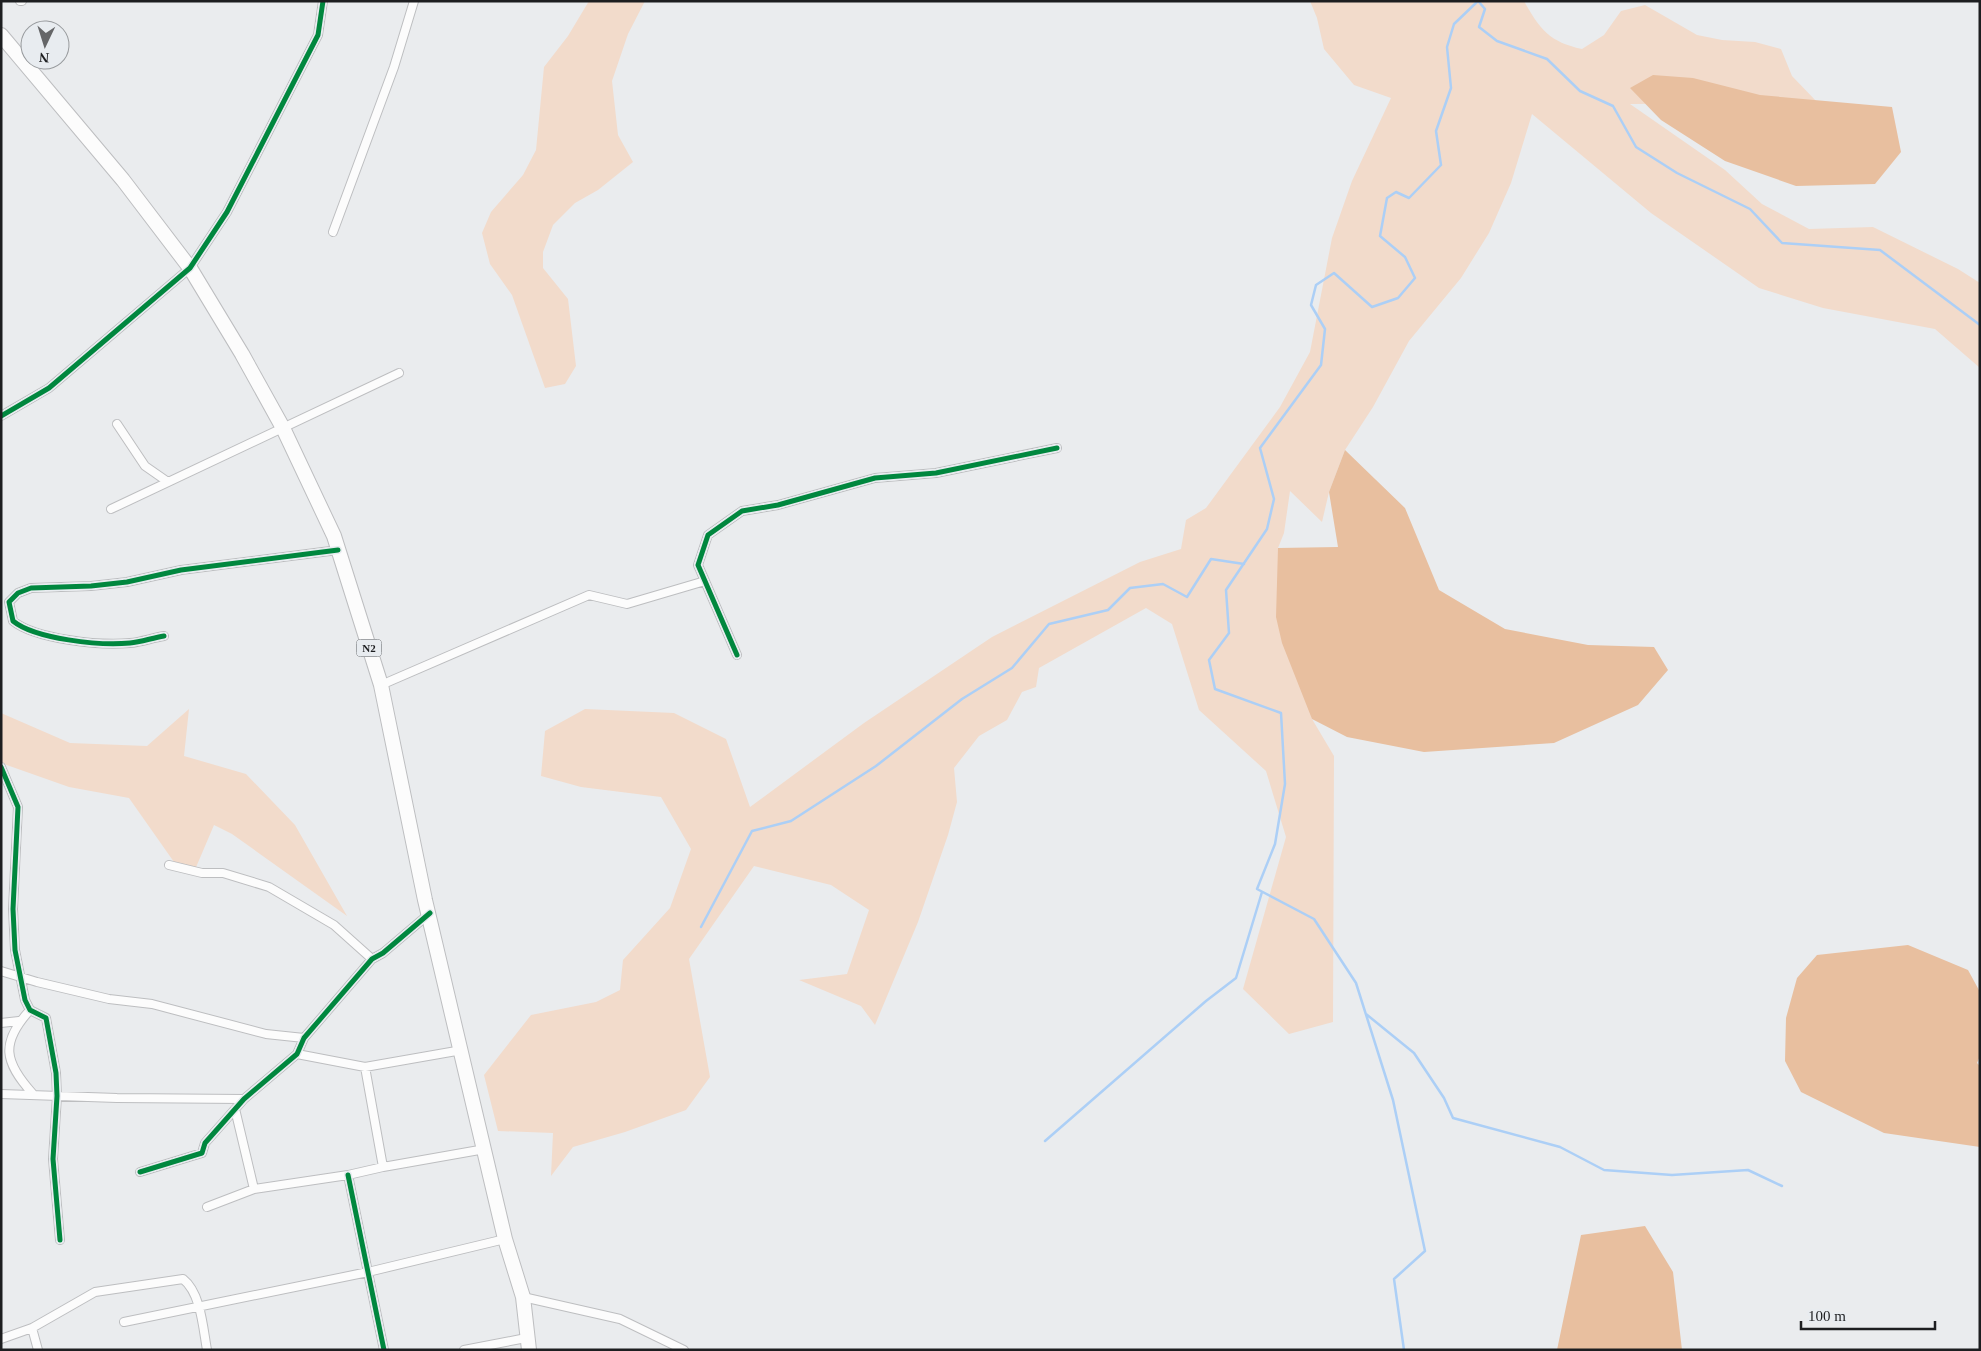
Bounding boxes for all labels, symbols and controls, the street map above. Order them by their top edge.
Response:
north arrow [20,20,70,70]
text: N [39,50,50,65]
road number: N2 [356,640,382,656]
scale bar [1801,1298,1935,1330]
text: 100 m [1808,1308,1846,1324]

